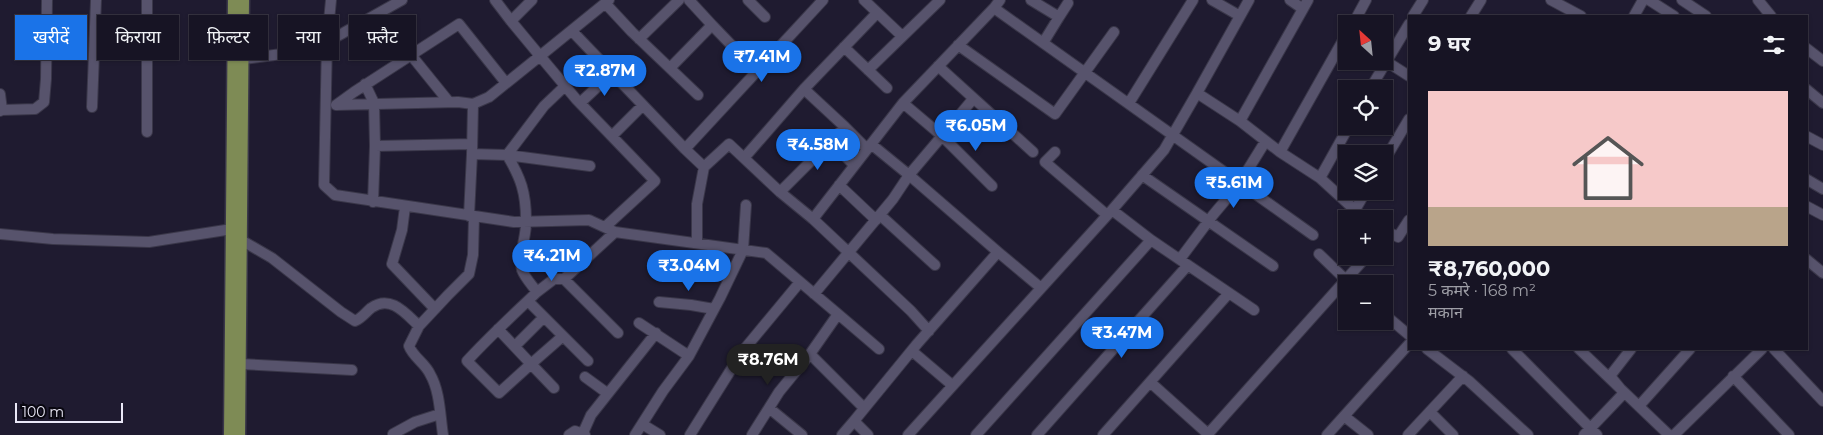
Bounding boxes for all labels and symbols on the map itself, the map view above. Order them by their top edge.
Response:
north arrow [1338,15,1392,70]
pin: ₹7.41M [721,41,803,83]
pin: ₹2.87M [564,54,646,97]
pin: ₹6.05M [935,110,1017,152]
pin: ₹4.58M [777,128,859,171]
pin: ₹5.61M [1193,166,1275,209]
pin: ₹4.21M [511,240,593,282]
pin: ₹3.04M [648,250,730,292]
pin: ₹3.47M [1081,316,1163,359]
pin: ₹8.76M [727,344,809,386]
scale bar [15,400,122,423]

